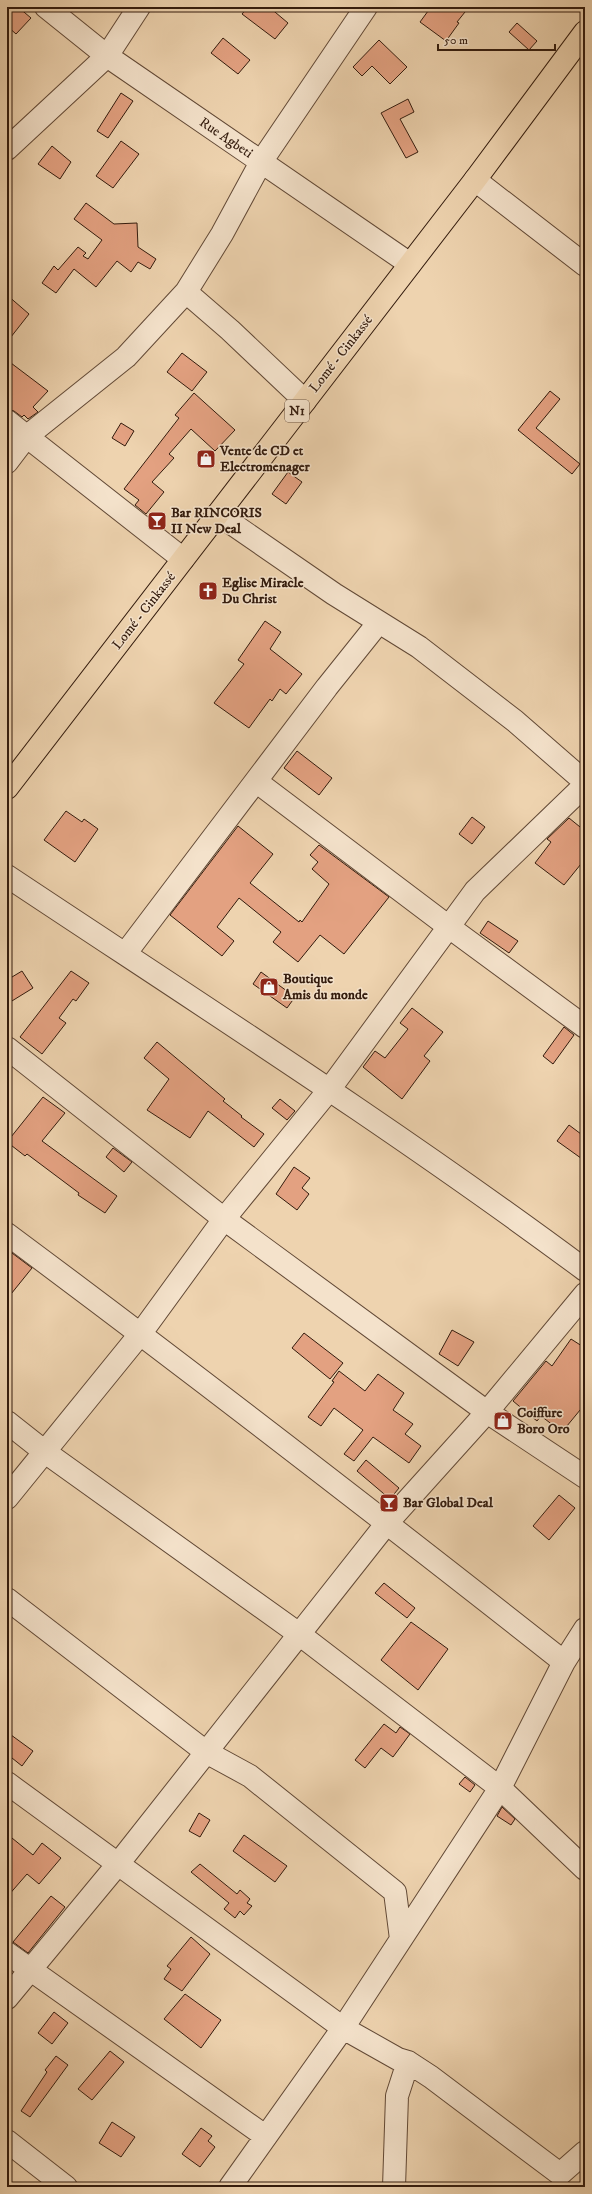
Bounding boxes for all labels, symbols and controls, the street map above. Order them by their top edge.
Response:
scale bar [438,26,555,52]
text: 50 m [444,33,468,48]
street label: Rue Agbeti [196,113,257,163]
street label: Lomé - Cinkassé [305,312,377,396]
road number: N1 [285,400,309,422]
place label: Vente de CD et Electromenager [219,442,311,476]
shop icon: Vente de CD et Electromenager [195,448,217,470]
place label: Bar RINCORIS II New Deal [171,504,262,538]
bar icon: Bar RINCORIS II New Deal [146,510,168,532]
street label: Lomé - Cinkassé [108,569,180,653]
place label: Eglise Miracle Du Christ [222,574,304,608]
church icon: Eglise Miracle Du Christ [197,580,219,602]
place label: Boutique Amis du monde [282,970,368,1004]
shop icon: Boutique Amis du monde [258,976,280,998]
place label: Coiffure Boro Oro [517,1404,570,1438]
shop icon: Coiffure Boro Oro [492,1410,514,1432]
bar icon: Bar Global Deal [378,1492,400,1514]
place label: Bar Global Deal [403,1494,494,1512]

